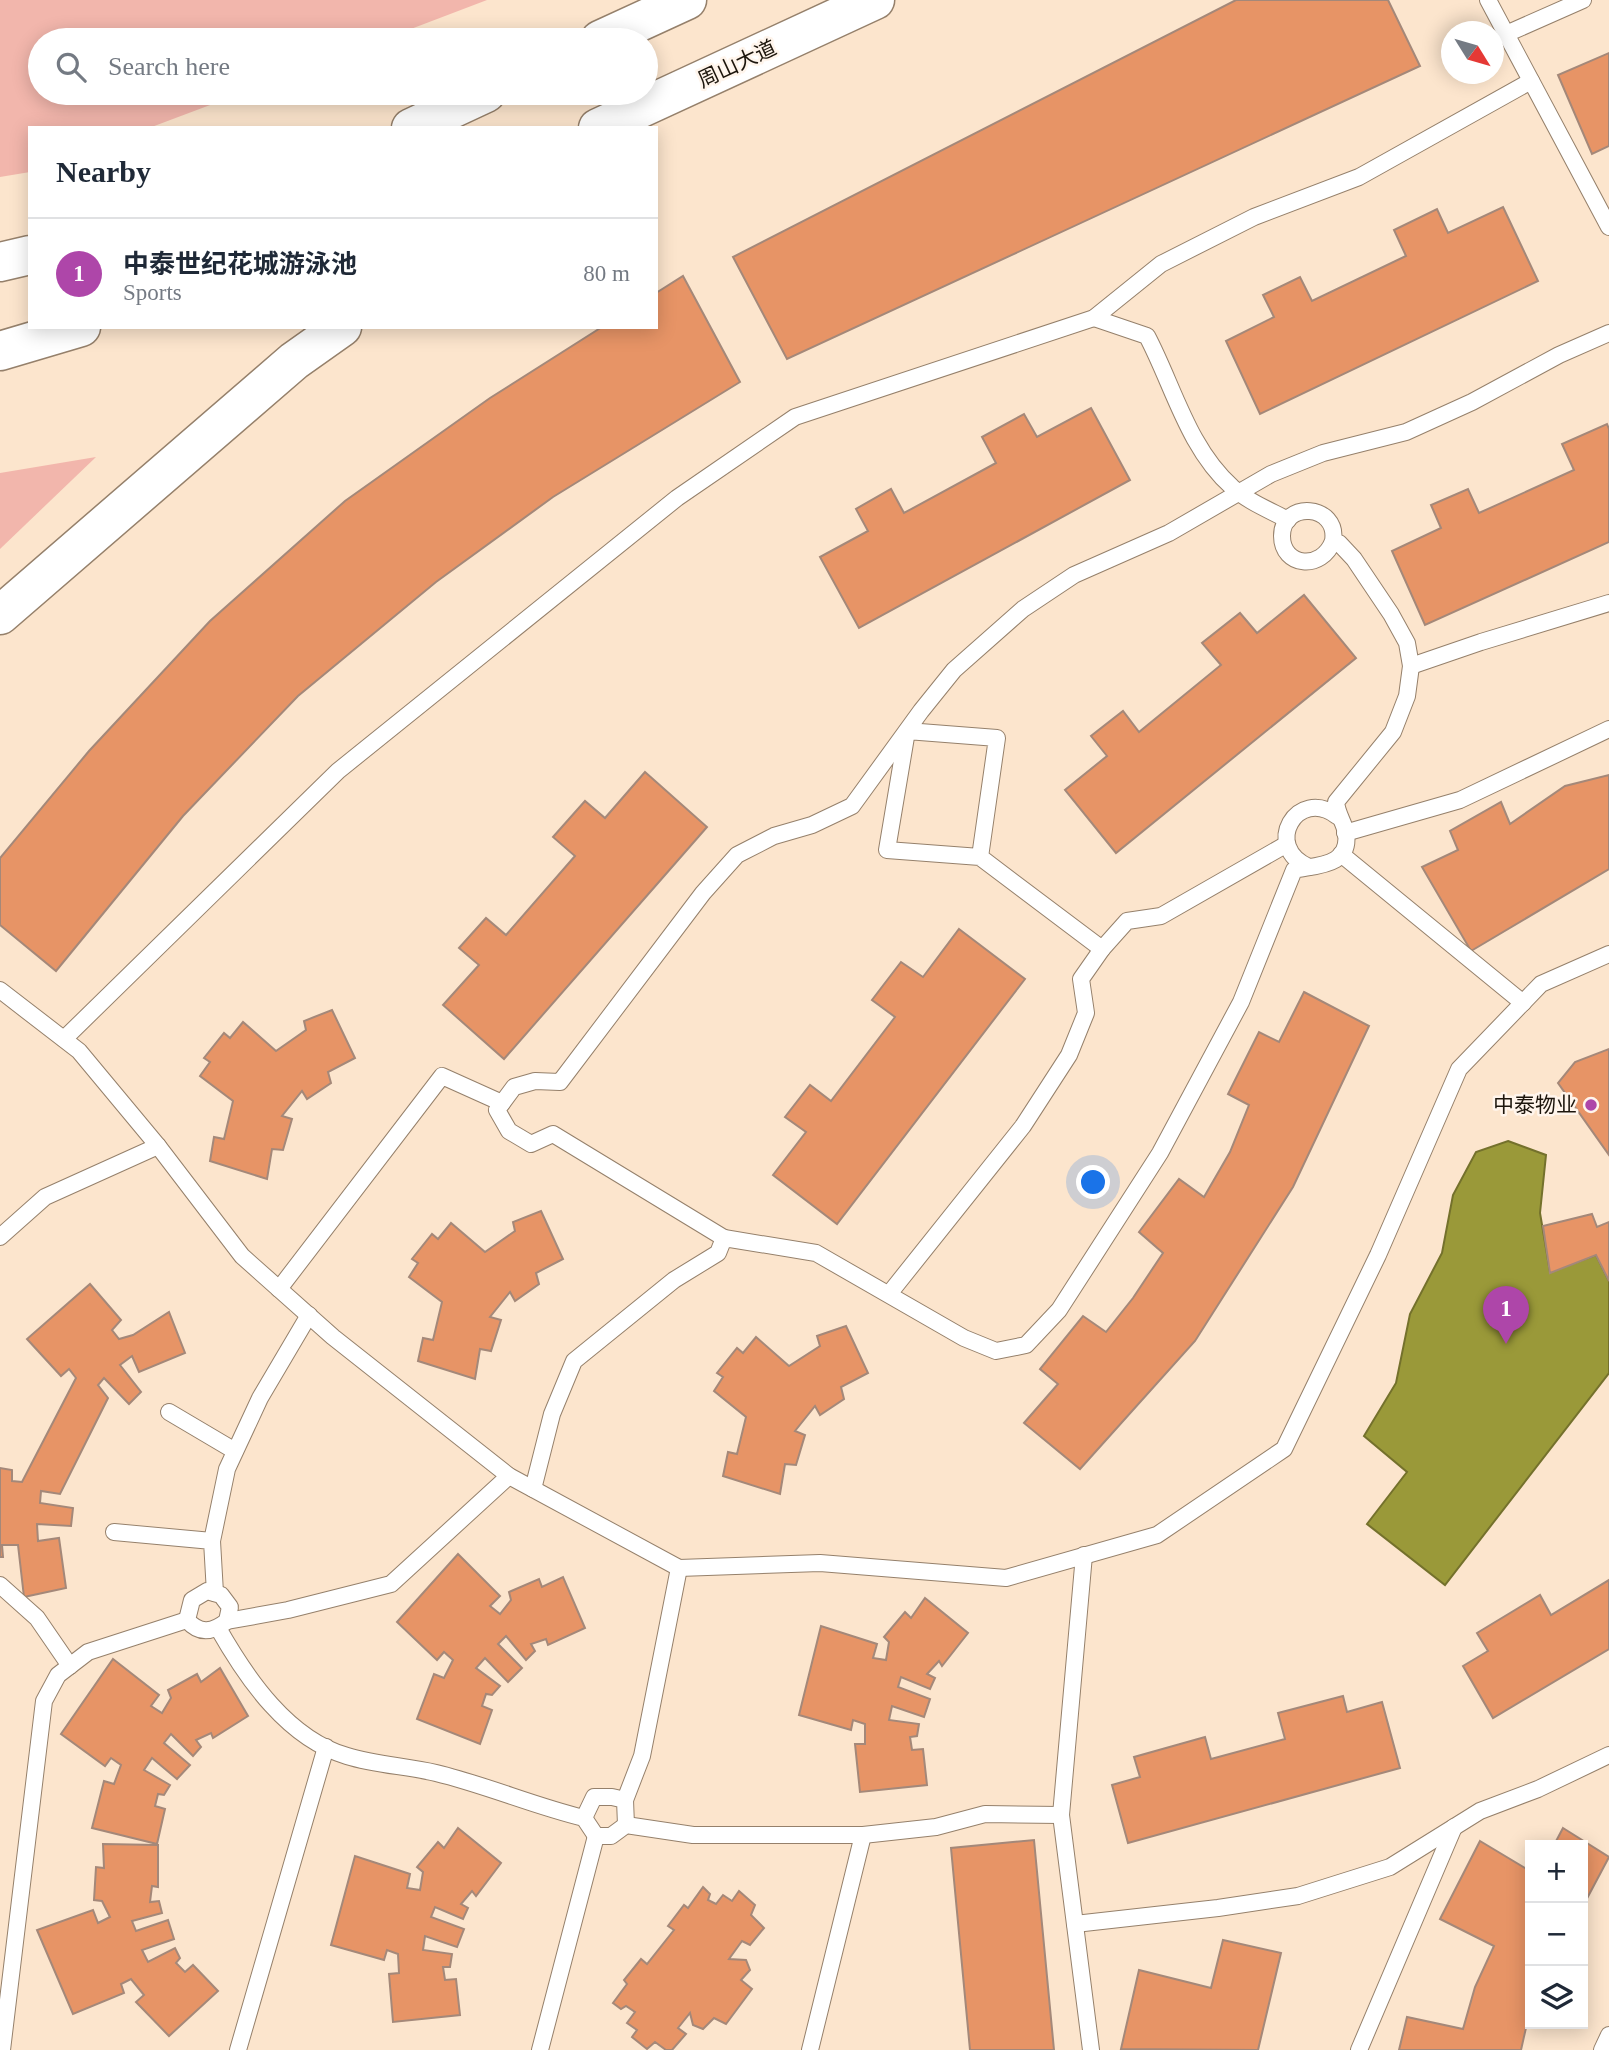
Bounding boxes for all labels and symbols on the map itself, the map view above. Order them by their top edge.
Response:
north arrow [1441,21,1504,84]
street label: 周山大道 [694,35,780,93]
place label: 中泰物业 [1493,1093,1577,1117]
marker: 中泰物业 [1583,1097,1599,1113]
your location [1076,1165,1110,1199]
pin: 1 [1483,1286,1529,1344]

